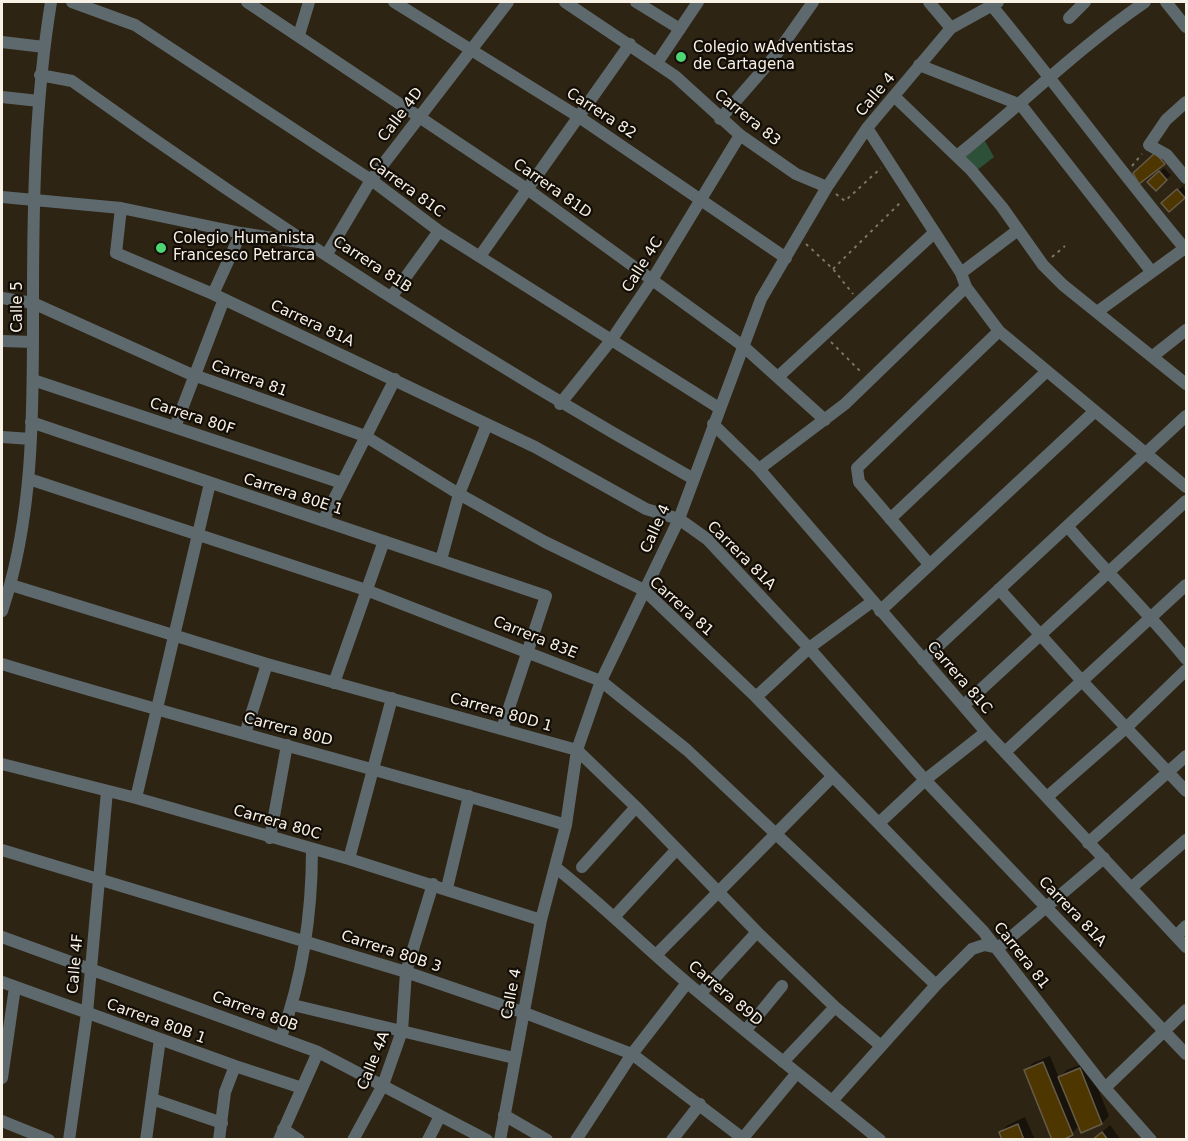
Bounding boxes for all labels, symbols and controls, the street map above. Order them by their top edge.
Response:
place label: Colegio wAdventistas de Cartagena [693,39,854,74]
marker: Colegio wAdventistas de Cartagena [674,50,688,64]
street label: Calle 4 [853,69,899,121]
street label: Calle 4D [375,84,427,146]
street label: Carrera 82 [563,85,639,143]
street label: Carrera 83 [710,86,784,150]
street label: Carrera 81C [364,154,448,222]
street label: Carrera 81D [509,155,595,223]
place label: Colegio Humanista Francesco Petrarca [173,230,315,265]
street label: Carrera 81B [329,233,415,297]
street label: Calle 4C [619,234,667,296]
marker: Colegio Humanista Francesco Petrarca [154,241,168,255]
street label: Calle 5 [9,281,27,333]
street label: Carrera 81A [267,297,357,351]
street label: Carrera 81 [208,357,290,401]
street label: Carrera 80F [147,395,237,439]
street label: Carrera 80E 1 [241,470,345,520]
street label: Calle 4 [637,502,675,556]
street label: Carrera 81A [703,518,779,594]
street label: Carrera 81 [645,574,717,640]
street label: Carrera 83E [490,613,580,663]
street label: Carrera 81C [923,638,995,718]
street label: Carrera 80D 1 [448,690,554,736]
street label: Carrera 80D [242,709,334,751]
street label: Carrera 80C [231,802,323,844]
street label: Carrera 81A [1034,873,1110,951]
street label: Carrera 81 [989,919,1053,993]
street label: Carrera 80B 3 [339,927,443,977]
street label: Calle 4F [64,933,88,995]
street label: Carrera 89D [684,958,766,1030]
street label: Calle 4 [498,967,526,1021]
street label: Carrera 80B [210,988,300,1036]
street label: Carrera 80B 1 [104,996,208,1048]
street label: Calle 4A [354,1029,394,1093]

